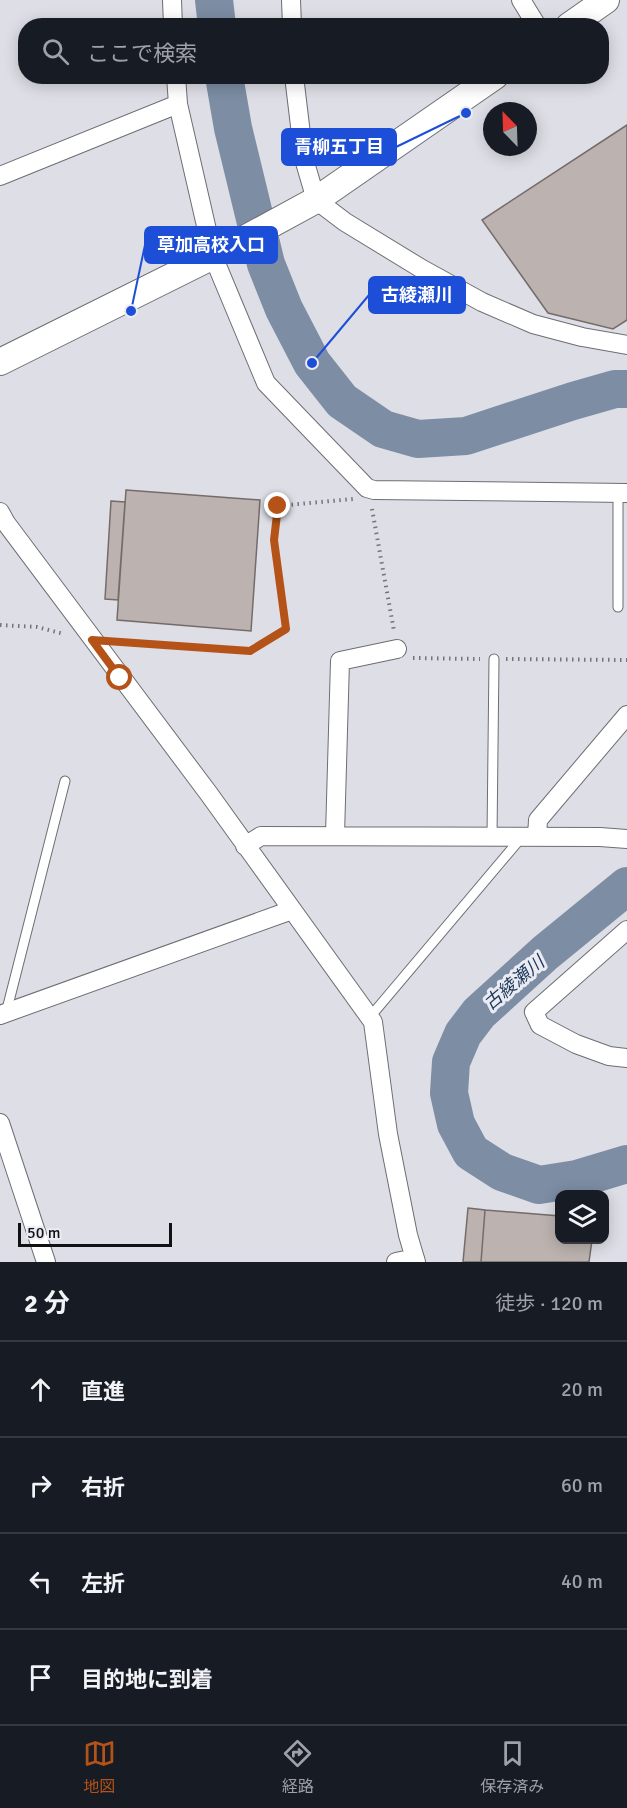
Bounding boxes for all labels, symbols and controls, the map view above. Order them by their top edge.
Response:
search box [18,18,609,84]
icon: search [39,35,72,68]
text: ここで検索 [87,40,197,67]
north arrow [483,102,537,156]
callout: 青柳五丁目 [282,129,396,165]
text: 青柳五丁目 [294,136,384,158]
callout: 草加高校入口 [145,227,277,263]
text: 草加高校入口 [157,234,265,256]
callout: 古綾瀬川 [369,277,465,313]
text: 古綾瀬川 [381,284,453,306]
route end [264,492,290,518]
route start [106,664,132,690]
water label: 古綾瀬川 [479,950,550,1015]
map controls [555,1190,609,1244]
button: layers [555,1190,609,1244]
scale bar [18,1220,172,1248]
text: 50 m [27,1223,61,1243]
text: 2 分 [24,1288,70,1320]
text: 徒歩 · 120 m [495,1291,603,1316]
icon: ahead [24,1373,57,1406]
text: 20 m [561,1377,603,1402]
text: 直進 [81,1378,125,1405]
icon: right [24,1469,57,1502]
text: 60 m [561,1473,603,1498]
text: 右折 [81,1474,125,1501]
icon: left [24,1565,57,1598]
text: 40 m [561,1569,603,1594]
text: 左折 [81,1570,125,1597]
icon: arrive [24,1661,57,1694]
text: 目的地に到着 [81,1666,213,1693]
tab: 地図 [83,1737,116,1797]
tab: 経路 [281,1737,314,1797]
tab: 保存済み [480,1737,544,1797]

